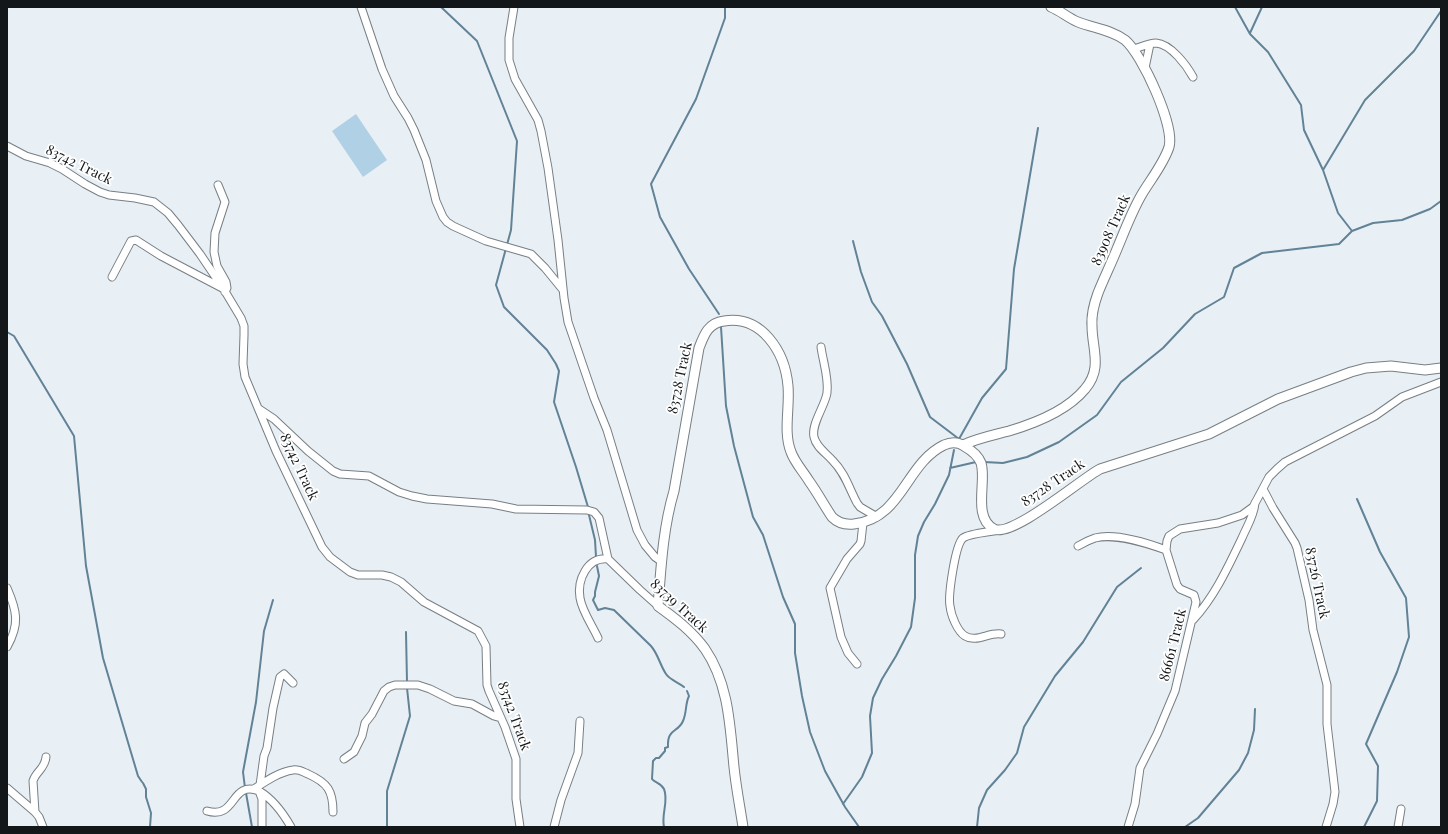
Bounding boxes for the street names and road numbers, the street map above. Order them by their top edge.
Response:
street label: 83742 Track [43,142,115,188]
street label: 83908 Track [1088,192,1134,268]
street label: 83728 Track [664,341,696,415]
street label: 83742 Track [276,431,322,503]
street label: 83728 Track [1018,456,1088,510]
street label: 83726 Track [1301,546,1333,620]
street label: 83739 Track [646,576,712,636]
street label: 86661 Track [1156,607,1190,683]
street label: 83742 Track [494,679,534,753]

